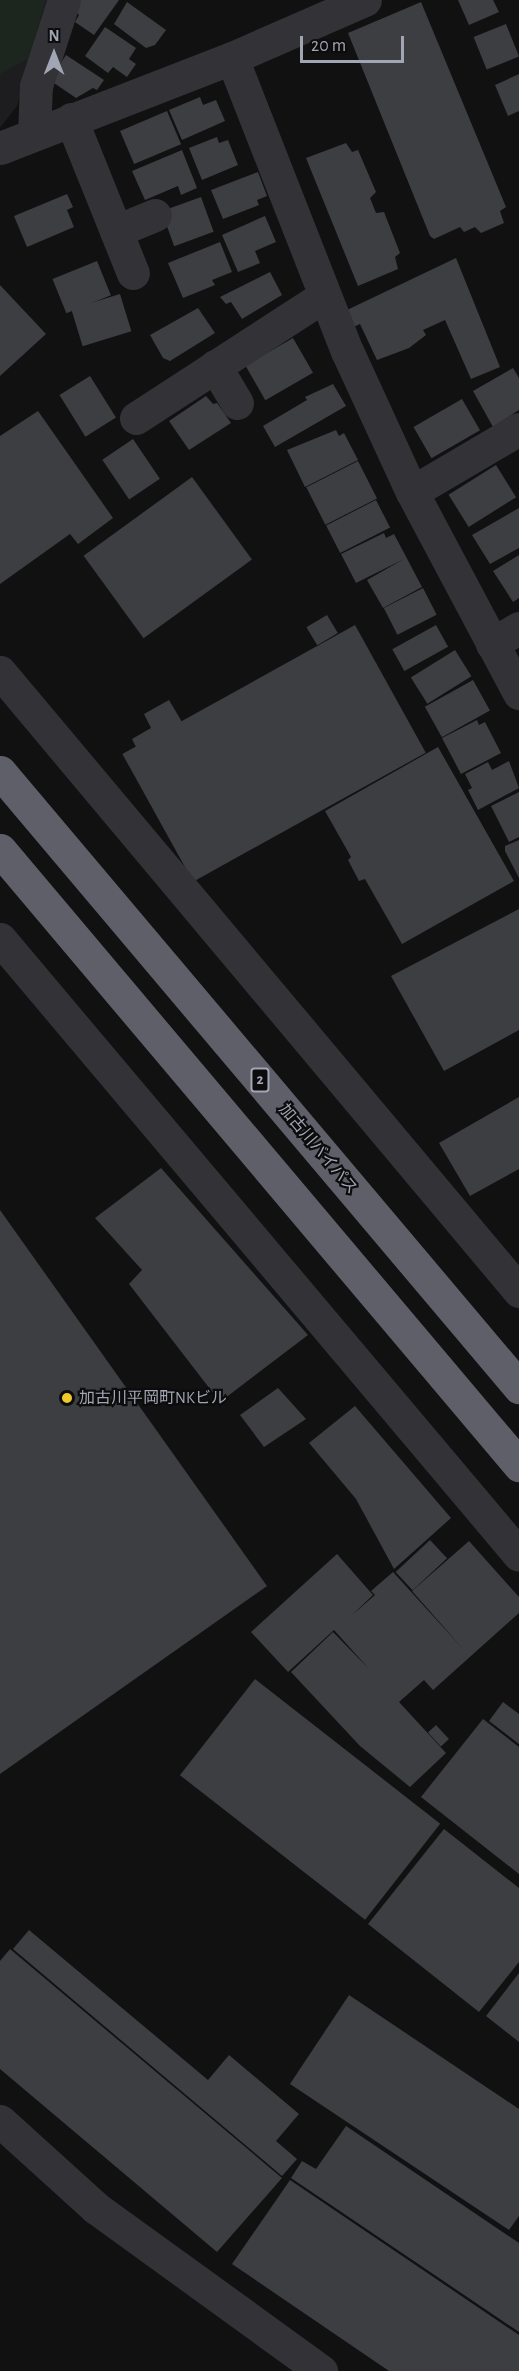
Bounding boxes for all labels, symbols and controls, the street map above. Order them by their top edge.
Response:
north arrow [24,24,84,84]
scale bar [303,24,406,62]
text: N [48,28,60,44]
text: 20 m [311,37,346,55]
road number: 2 [250,1068,270,1092]
street label: 加古川バイパス [275,1100,361,1198]
place label: 加古川平岡町NKビル [79,1388,227,1408]
marker: 加古川平岡町NKビル [60,1391,74,1405]

